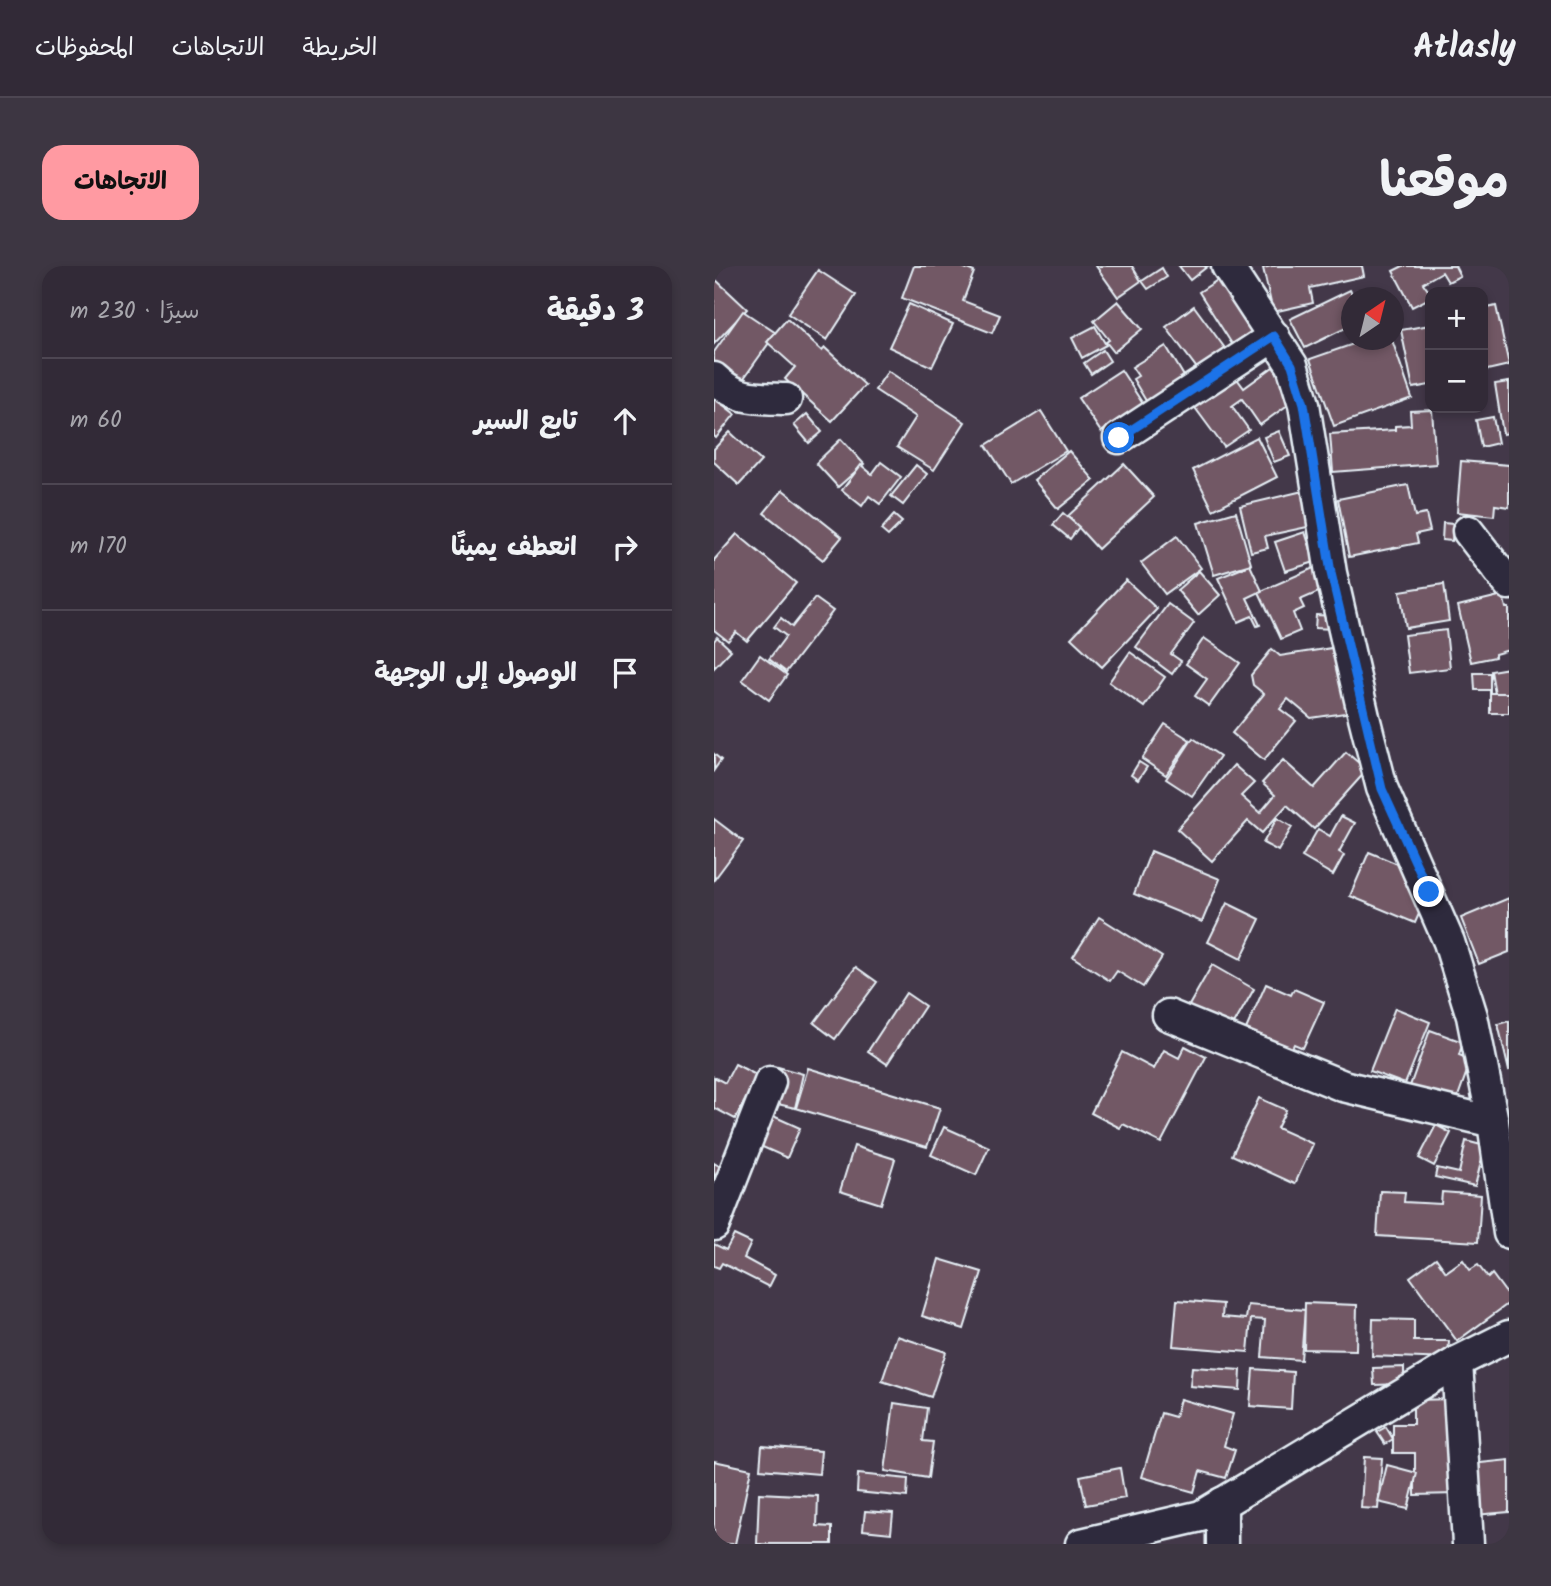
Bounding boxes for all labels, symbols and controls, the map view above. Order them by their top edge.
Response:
text: Atlasly [1413,22,1516,75]
text: المحفوظات [35,29,134,68]
text: الاتجاهات [172,29,265,68]
text: الخريطة [303,29,377,68]
text: موقعنا [1379,144,1509,222]
button: الاتجاهات [42,145,199,220]
north arrow [1341,287,1404,350]
map controls [1425,287,1488,413]
button: + [1425,287,1488,350]
text: 3 دقيقة [547,288,644,336]
text: سيرًا · 230 m [70,294,199,330]
button: − [1425,350,1488,413]
text: تابع السير [474,401,577,443]
icon: ahead [606,402,644,440]
text: 60 m [70,403,122,439]
route start [1103,422,1134,453]
text: انعطف يمينًا [451,527,577,569]
icon: right [606,528,644,566]
text: 170 m [70,529,127,565]
text: الوصول إلى الوجهة [374,653,577,695]
icon: arrive [606,654,644,692]
route end [1413,876,1444,907]

